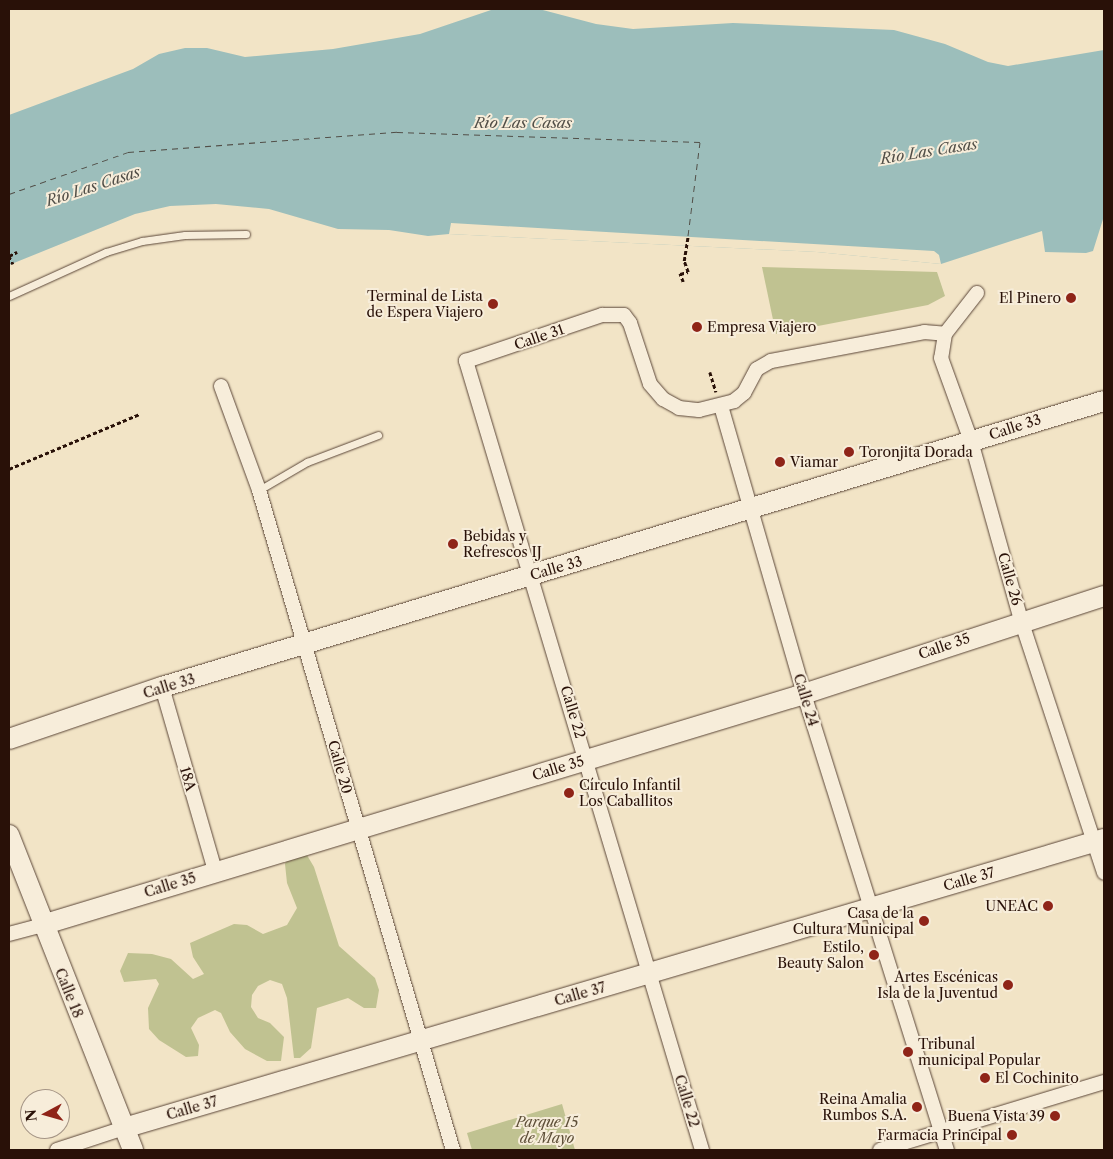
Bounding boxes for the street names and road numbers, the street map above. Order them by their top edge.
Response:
street label: Calle 31 [512,321,566,353]
street label: Calle 33 [987,411,1043,443]
street label: Calle 26 [994,551,1026,607]
street label: Calle 33 [528,553,584,583]
street label: Calle 35 [916,629,972,663]
street label: Calle 33 [141,670,197,702]
street label: Calle 24 [790,672,822,728]
street label: Calle 22 [557,684,589,740]
street label: Calle 20 [324,738,356,796]
street label: Calle 35 [530,752,586,784]
street label: 18A [177,765,199,793]
street label: Calle 37 [941,864,997,894]
street label: Calle 35 [142,869,198,901]
street label: Calle 18 [51,966,87,1020]
street label: Calle 37 [552,979,608,1009]
street label: Calle 22 [671,1073,703,1129]
street label: Calle 37 [164,1093,220,1123]

